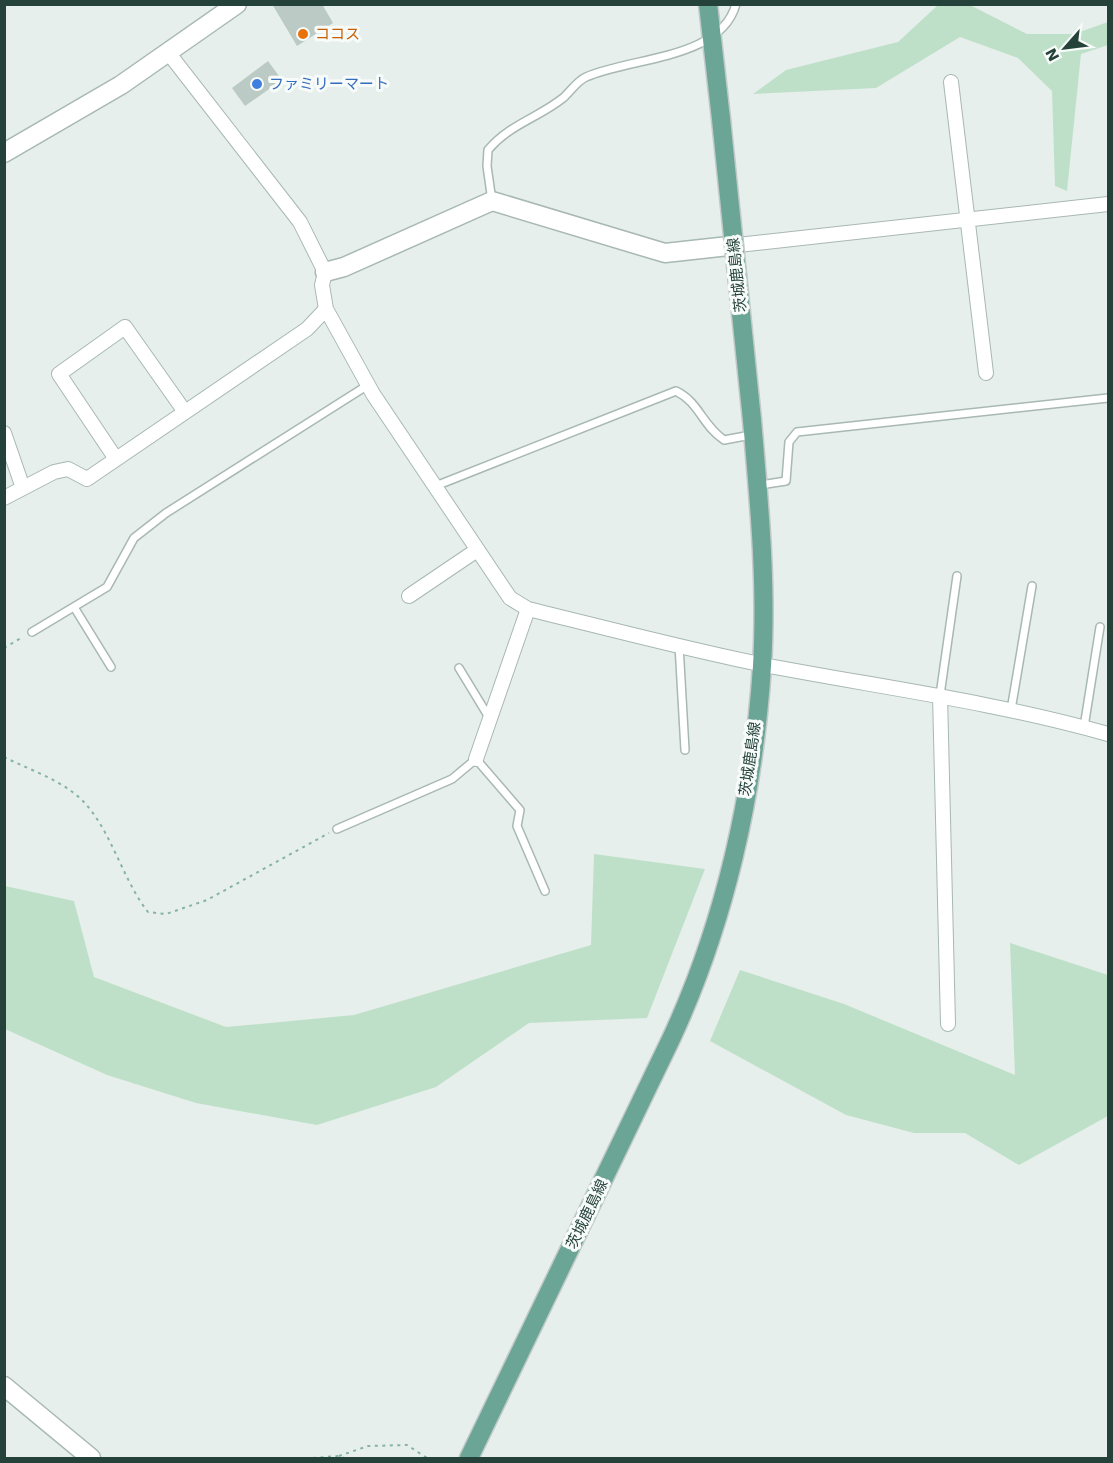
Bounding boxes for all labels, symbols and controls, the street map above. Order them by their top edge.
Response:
north arrow [1035,18,1095,78]
place label: ココス [315,25,360,43]
marker: ココス [296,27,310,41]
text: N [1041,45,1063,65]
place label: ファミリーマート [269,75,389,93]
marker: ファミリーマート [250,77,264,91]
street label: 茨城鹿島線 [724,237,750,313]
street label: 茨城鹿島線 [736,721,764,797]
street label: 茨城鹿島線 [562,1176,612,1252]

